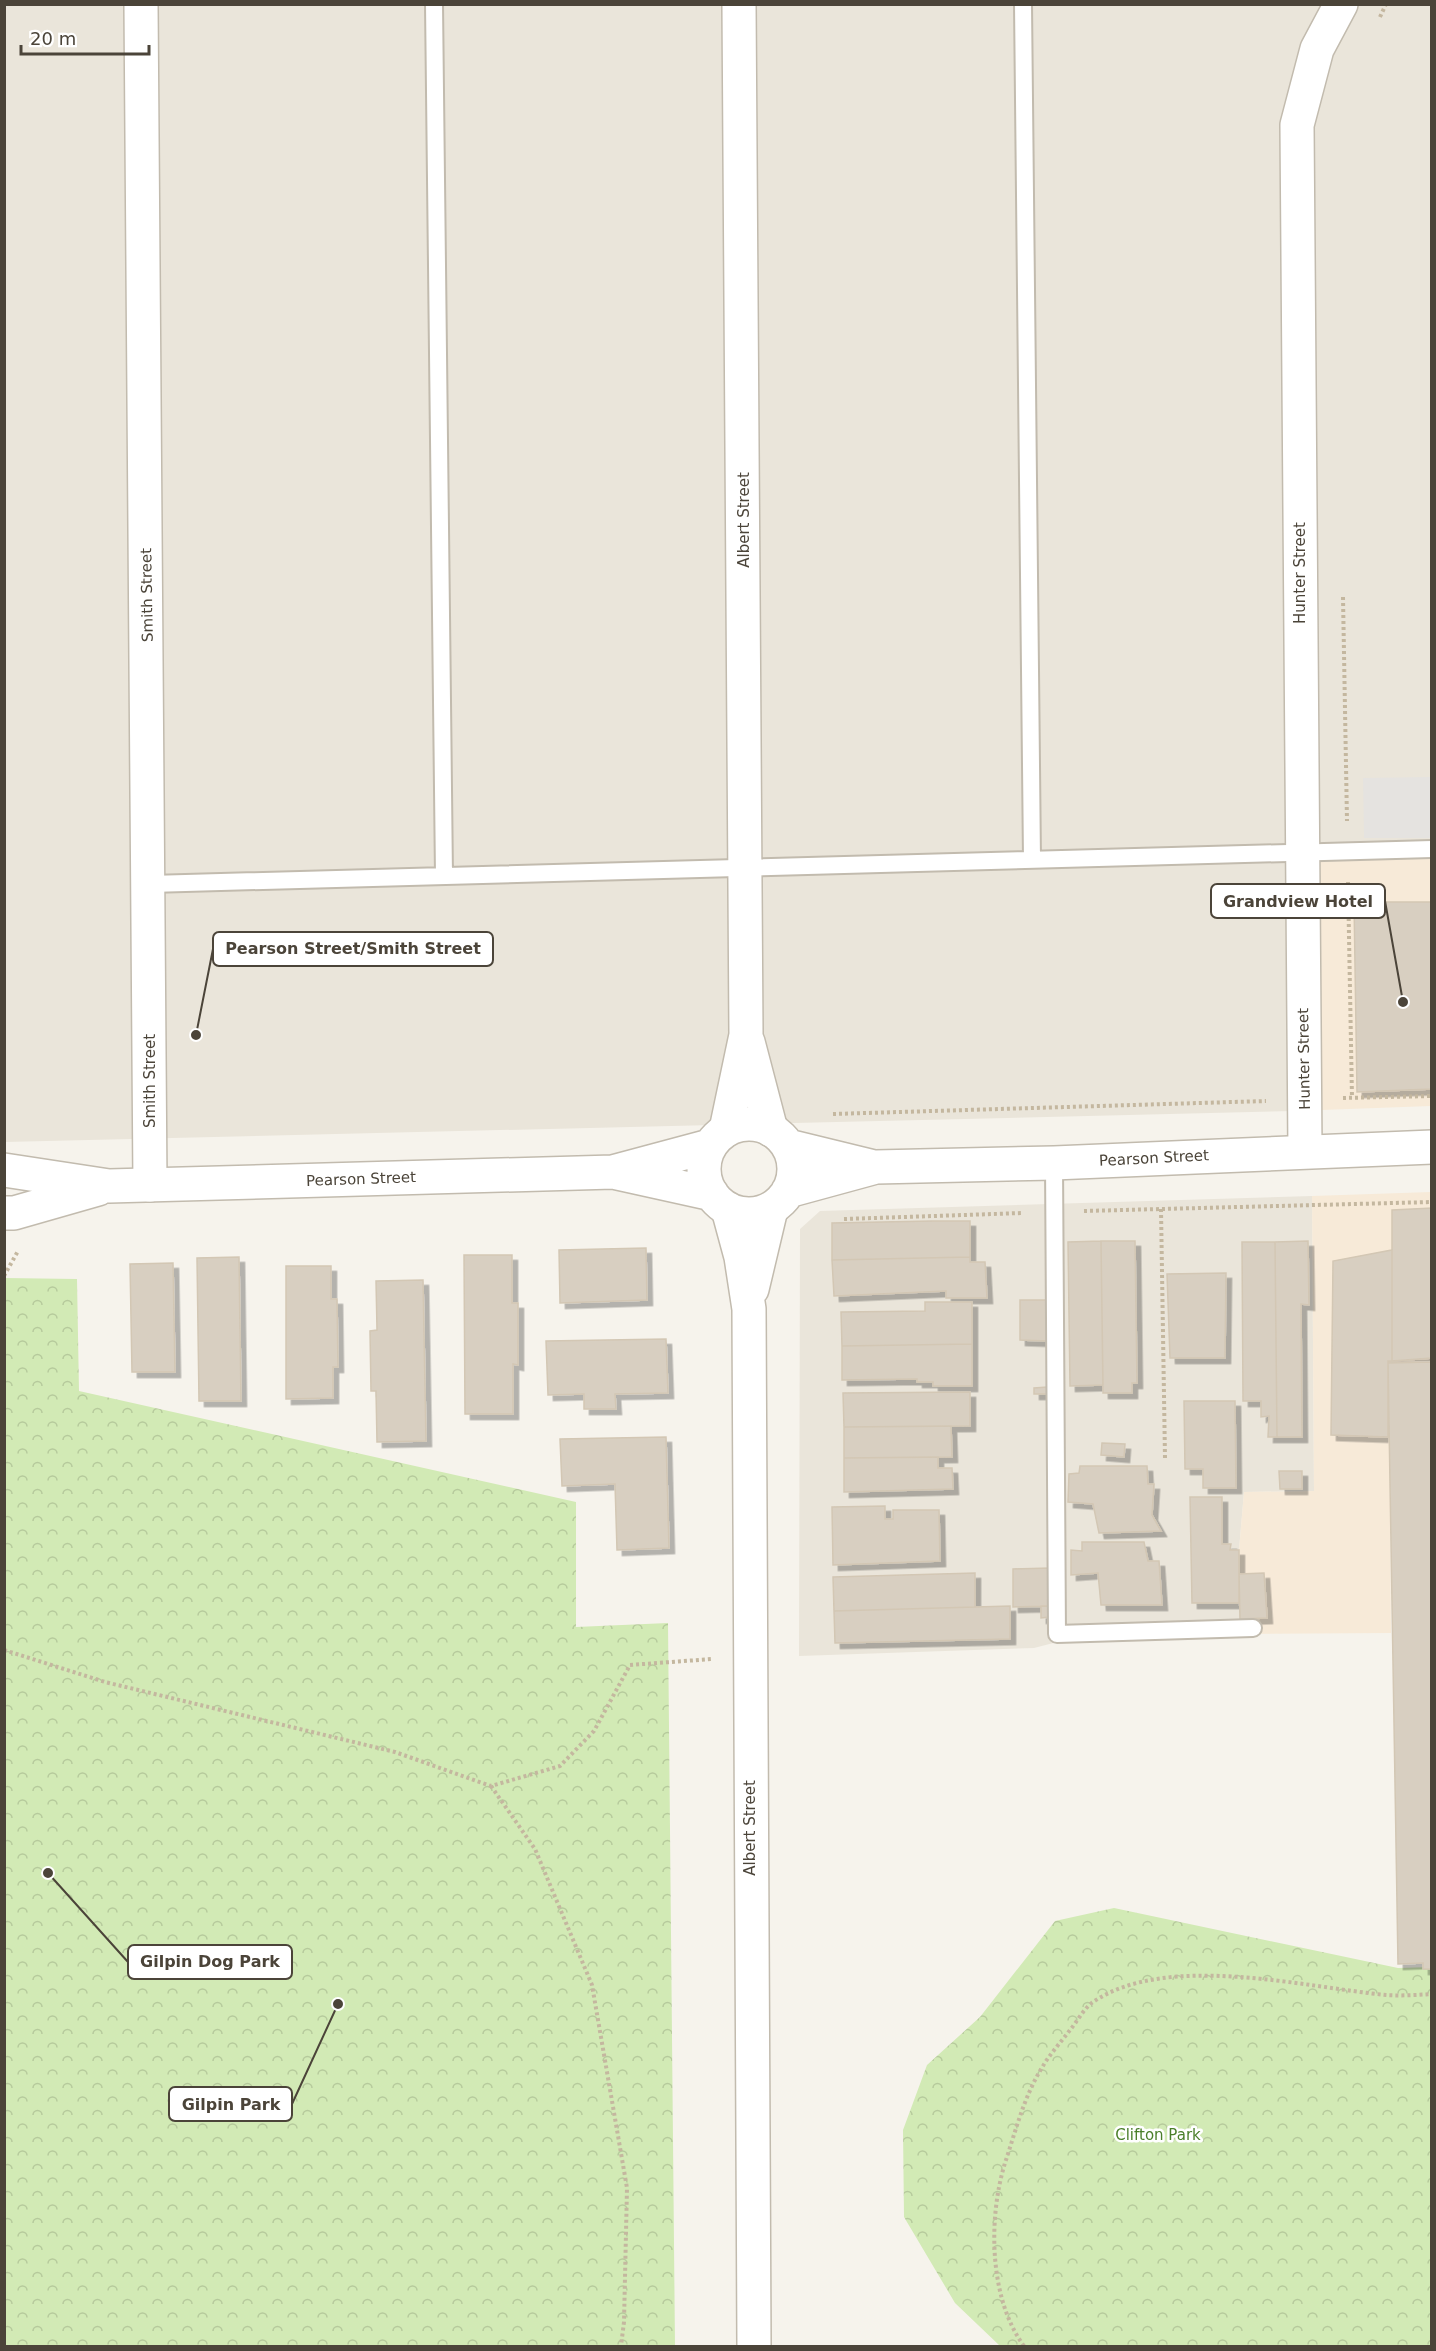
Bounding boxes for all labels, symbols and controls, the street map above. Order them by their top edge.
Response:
scale bar [21,18,148,56]
text: 20 m [30,28,76,49]
street label: Albert Street [735,472,753,568]
street label: Hunter Street [1291,522,1309,624]
street label: Smith Street [137,548,157,642]
callout: Grandview Hotel [1211,884,1385,918]
text: Grandview Hotel [1223,892,1373,911]
callout: Pearson Street/Smith Street [213,932,493,966]
text: Pearson Street/Smith Street [225,939,481,958]
street label: Hunter Street [1294,1008,1314,1110]
street label: Smith Street [141,1034,159,1128]
street label: Pearson Street [1099,1146,1209,1170]
street label: Pearson Street [306,1168,416,1190]
street label: Albert Street [741,1780,759,1876]
callout: Gilpin Dog Park [128,1945,292,1979]
text: Gilpin Dog Park [140,1952,280,1971]
callout: Gilpin Park [169,2087,292,2121]
text: Gilpin Park [182,2095,281,2114]
park label: Clifton Park [1115,2126,1201,2144]

